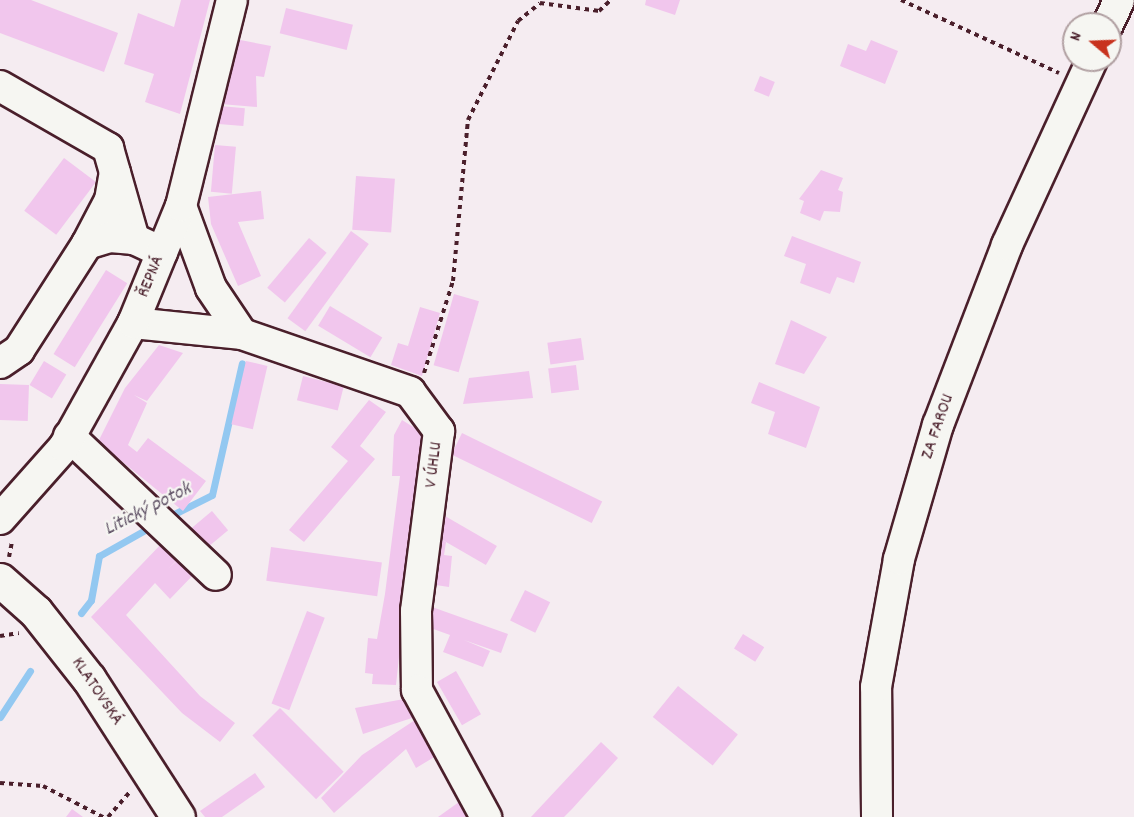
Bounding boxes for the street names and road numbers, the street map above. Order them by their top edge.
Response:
street label: ŘEPNÁ [134,253,170,301]
street label: ZA FAROU [918,392,960,462]
street label: V ÚHLU [421,441,449,489]
street label: KLATOVSKÁ [65,654,127,730]

